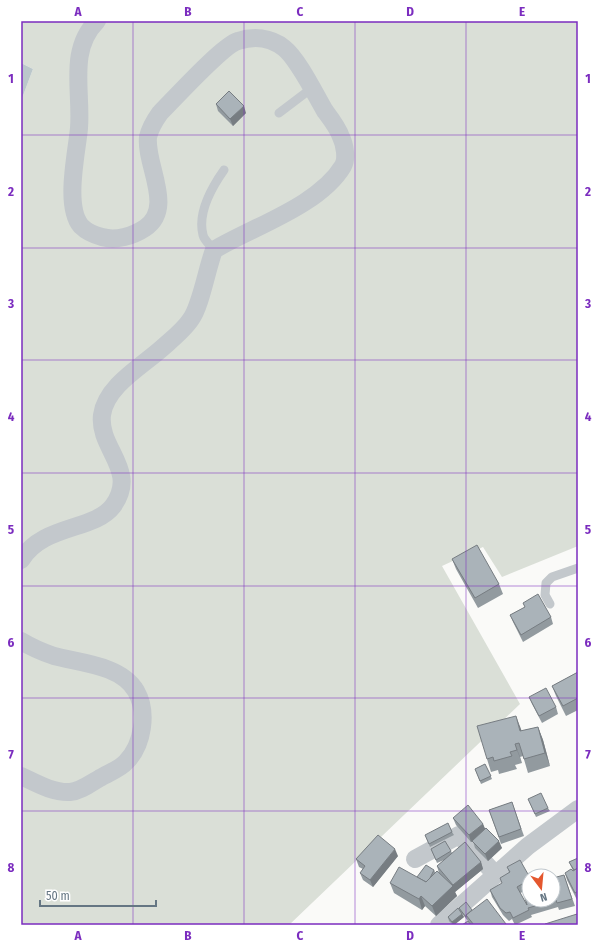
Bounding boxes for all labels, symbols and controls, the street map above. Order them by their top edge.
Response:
text: A [73,4,82,19]
text: B [184,4,192,19]
text: C [297,4,304,19]
text: D [406,4,414,19]
text: E [519,4,525,19]
text: 1 [8,71,14,86]
text: 1 [585,71,591,86]
text: 2 [7,184,14,199]
text: 2 [584,184,591,199]
text: 3 [7,296,14,311]
text: 3 [584,296,591,311]
text: 4 [8,409,15,424]
text: 4 [585,409,592,424]
text: 5 [8,522,14,537]
text: 5 [585,522,591,537]
text: 6 [8,635,15,650]
text: 6 [585,635,592,650]
text: 7 [8,747,14,762]
text: 7 [585,747,591,762]
text: 8 [8,860,15,875]
text: 8 [585,860,592,875]
north arrow [521,868,561,908]
scale bar [40,882,156,908]
text: 50 m [46,889,70,903]
text: N [539,890,549,904]
text: A [73,928,82,943]
text: B [184,928,192,943]
text: C [297,928,304,943]
text: D [406,928,414,943]
text: E [519,928,525,943]

